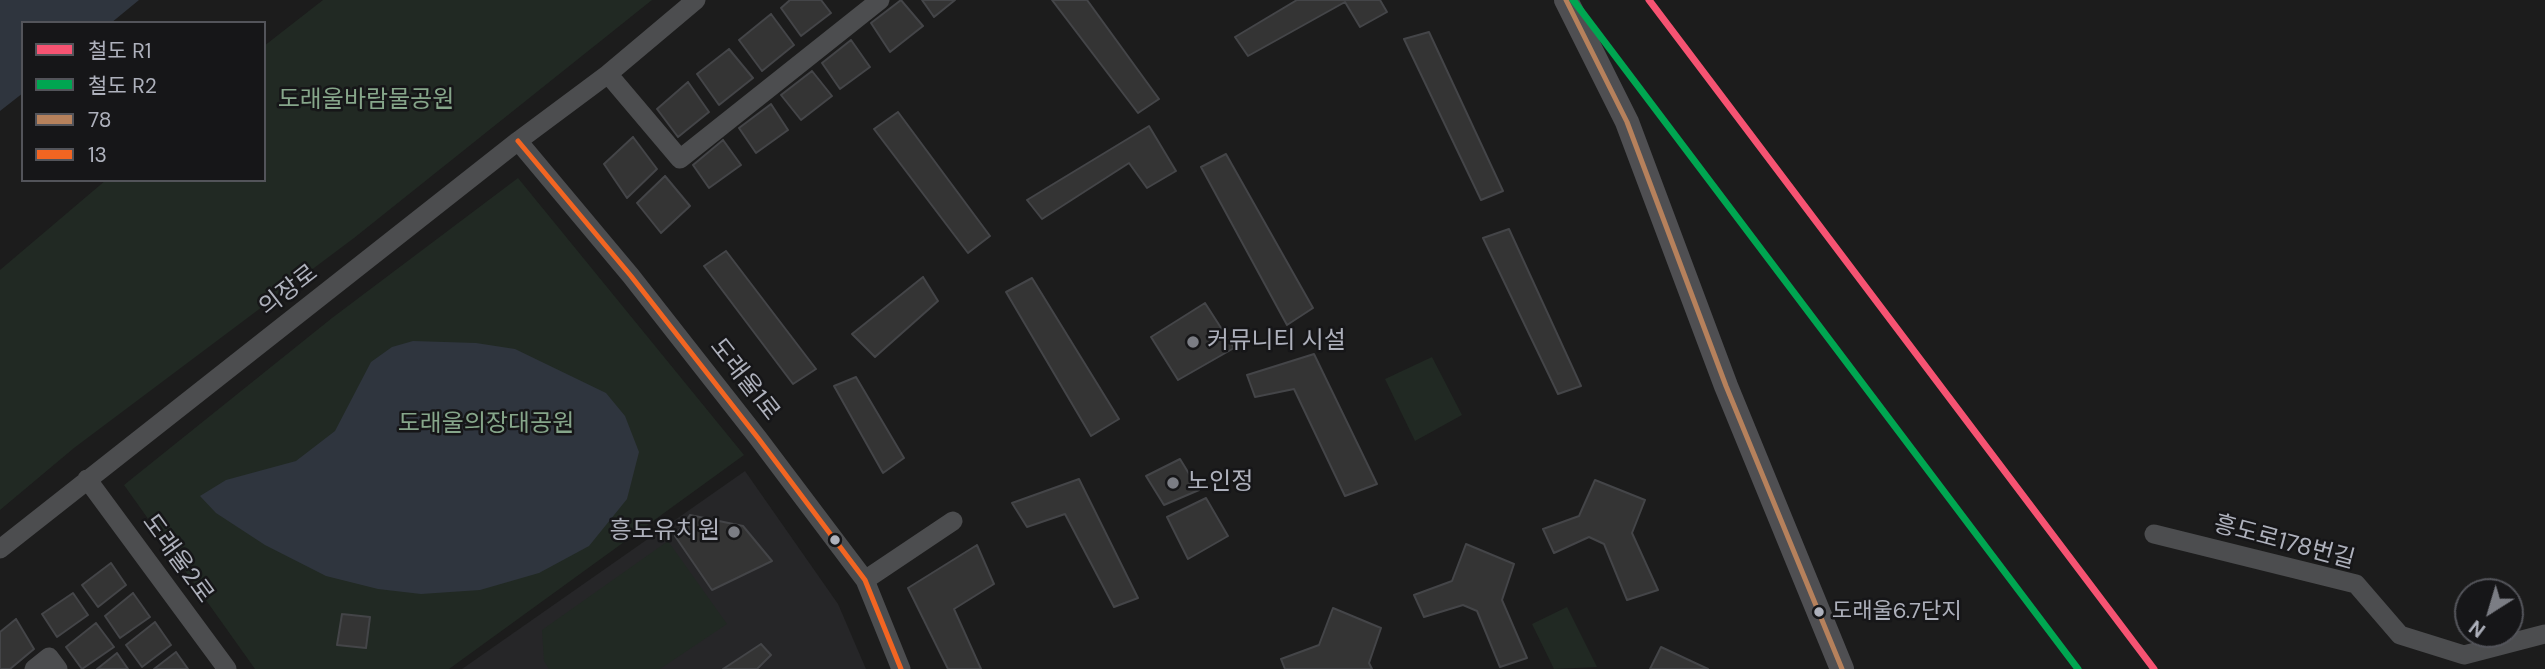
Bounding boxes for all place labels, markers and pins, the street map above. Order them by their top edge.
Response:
place label: 커뮤니티 시설 [1207,328,1346,356]
marker: 커뮤니티 시설 [1185,334,1201,350]
place label: 노인정 [1187,469,1253,497]
marker: 노인정 [1165,475,1181,491]
place label: 흥도유치원 [610,518,720,546]
marker: 흥도유치원 [726,524,742,540]
unlabelled marker [828,533,842,547]
place label: 도래울6.7단지 [1832,599,1962,625]
marker: 도래울6.7단지 [1812,605,1826,619]

